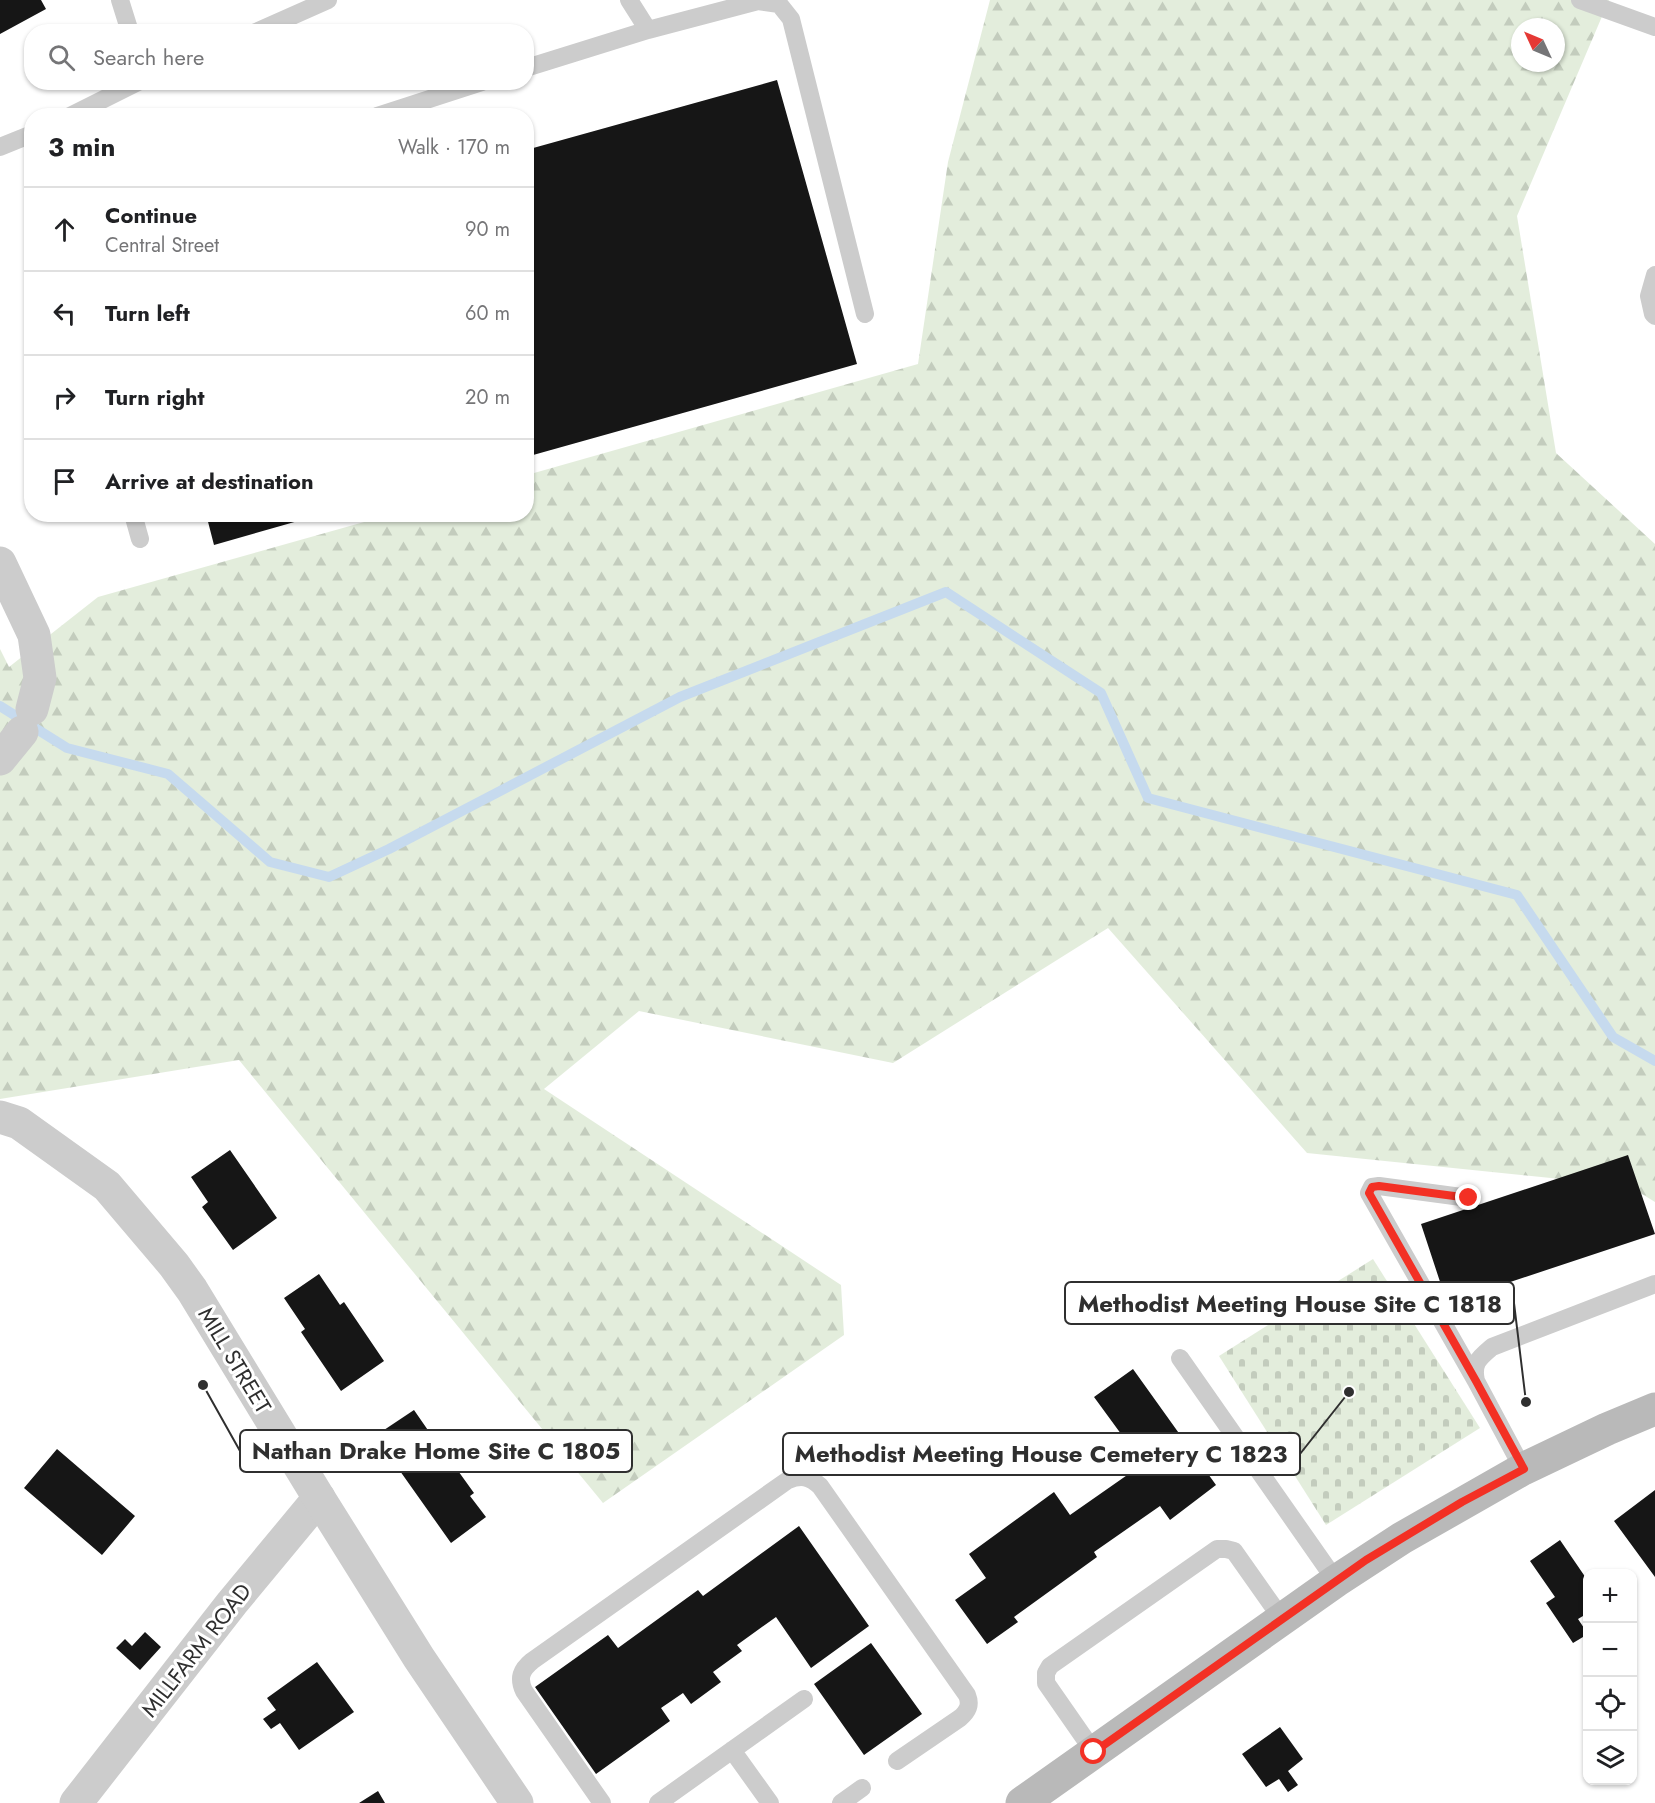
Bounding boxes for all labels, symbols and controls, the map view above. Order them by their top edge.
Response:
north arrow [1511,18,1565,72]
search box [24,24,534,90]
icon: search [45,41,78,74]
text: Search here [93,41,204,73]
text: 3 min [48,128,115,166]
text: Walk · 170 m [398,133,510,162]
text: Continue [105,199,197,231]
icon: ahead [48,213,81,246]
text: 90 m [465,215,510,244]
text: Central Street [105,231,219,260]
icon: left [48,297,81,330]
text: Turn left [105,297,190,329]
text: 60 m [465,299,510,328]
icon: right [48,381,81,414]
text: Turn right [105,381,205,413]
text: 20 m [465,383,510,412]
icon: arrive [48,465,81,498]
text: Arrive at destination [105,465,314,497]
route end [1455,1184,1481,1210]
callout: Methodist Meeting House Site C 1818 [1065,1282,1514,1324]
text: Methodist Meeting House Site C 1818 [1078,1286,1502,1321]
street label: MILL STREET [191,1301,280,1420]
callout: Nathan Drake Home Site C 1805 [240,1430,632,1472]
text: Nathan Drake Home Site C 1805 [252,1433,620,1468]
callout: Methodist Meeting House Cemetery C 1823 [783,1433,1300,1475]
text: Methodist Meeting House Cemetery C 1823 [795,1436,1288,1471]
map controls [1583,1569,1637,1785]
button: + [1583,1569,1637,1623]
street label: MILLFARM ROAD [133,1576,259,1724]
button: − [1583,1623,1637,1677]
button: locate [1583,1677,1637,1731]
button: layers [1583,1731,1637,1785]
route start [1080,1738,1106,1764]

